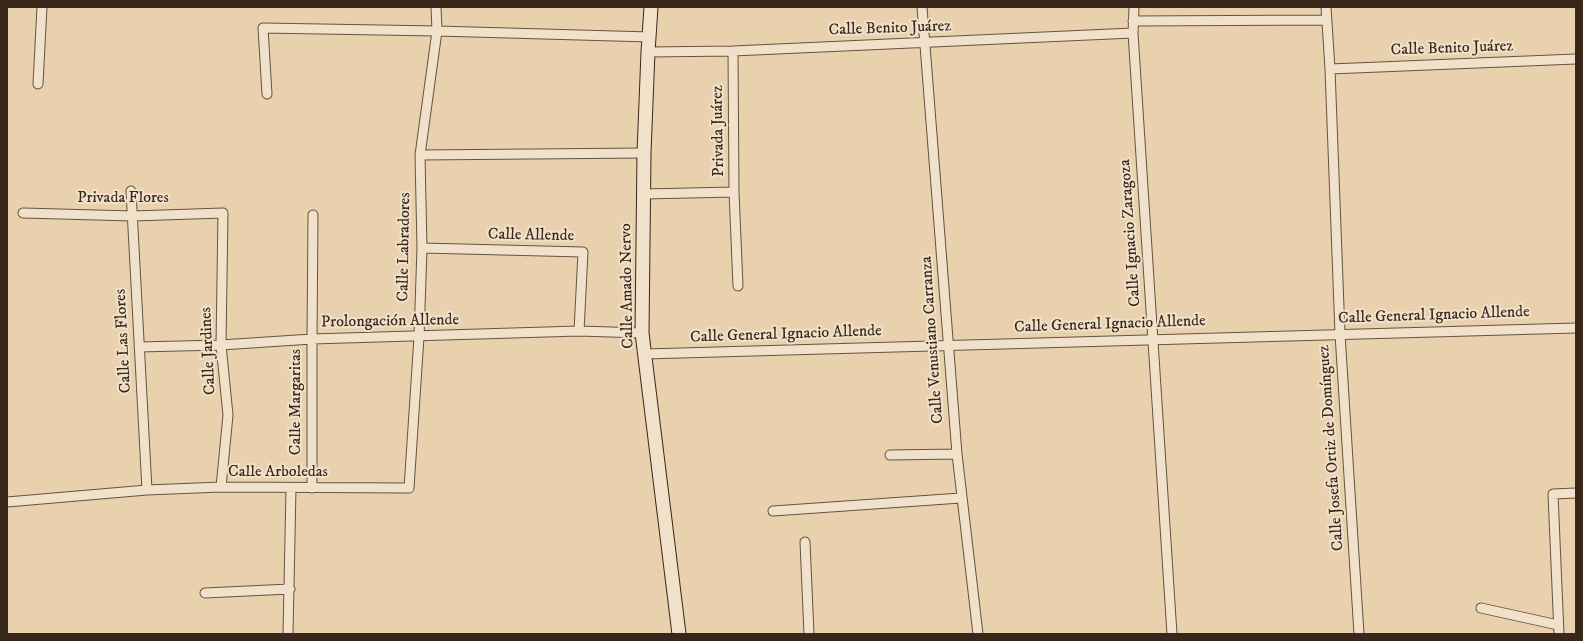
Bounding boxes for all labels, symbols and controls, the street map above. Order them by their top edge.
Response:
street label: Calle Benito Juárez [828,17,952,41]
street label: Calle Benito Juárez [1390,37,1514,61]
street label: Privada Juárez [709,85,729,177]
street label: Calle Ignacio Zaragoza [1116,159,1146,307]
street label: Privada Flores [77,189,169,209]
street label: Calle Labradores [394,192,416,302]
street label: Calle Amado Nervo [617,223,639,349]
street label: Calle Allende [488,226,574,246]
street label: Calle Venustiano Carranza [918,255,948,425]
street label: Calle Las Flores [112,288,136,394]
street label: Calle General Ignacio Allende [1338,303,1530,329]
street label: Calle Jardines [197,306,221,396]
street label: Prolongación Allende [321,311,459,333]
street label: Calle General Ignacio Allende [1014,312,1206,338]
street label: Calle General Ignacio Allende [690,322,882,348]
street label: Calle Josefa Ortiz de Domínguez [1315,344,1349,552]
street label: Calle Margaritas [287,349,307,455]
street label: Calle Arboledas [228,463,328,483]

